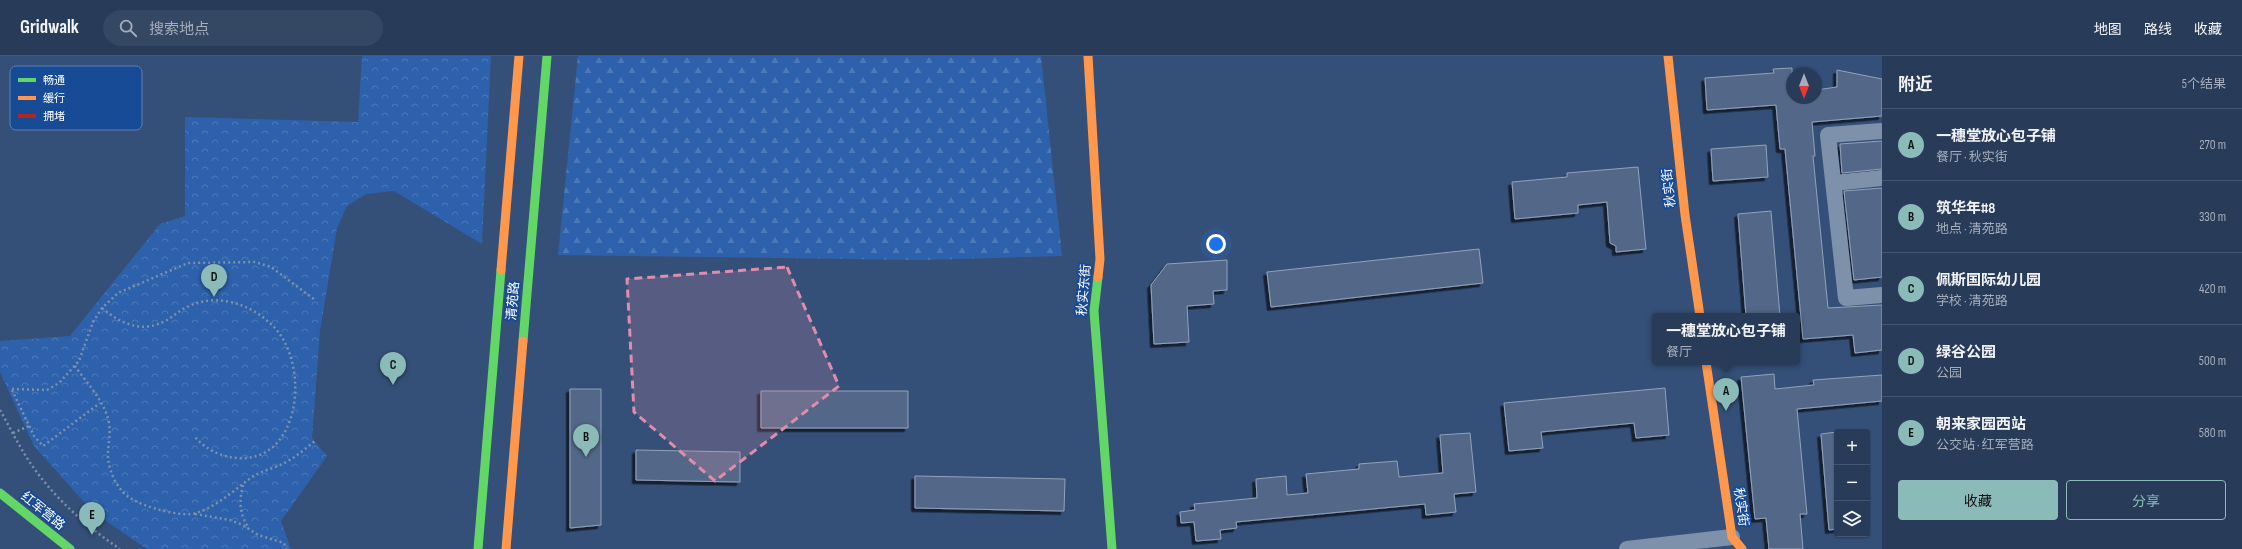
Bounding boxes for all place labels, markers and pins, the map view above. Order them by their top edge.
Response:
pin: D [201,264,227,297]
pin: C [380,352,406,385]
pin: A [1713,378,1739,411]
pin: B [573,424,599,457]
pin: E [79,502,105,535]

